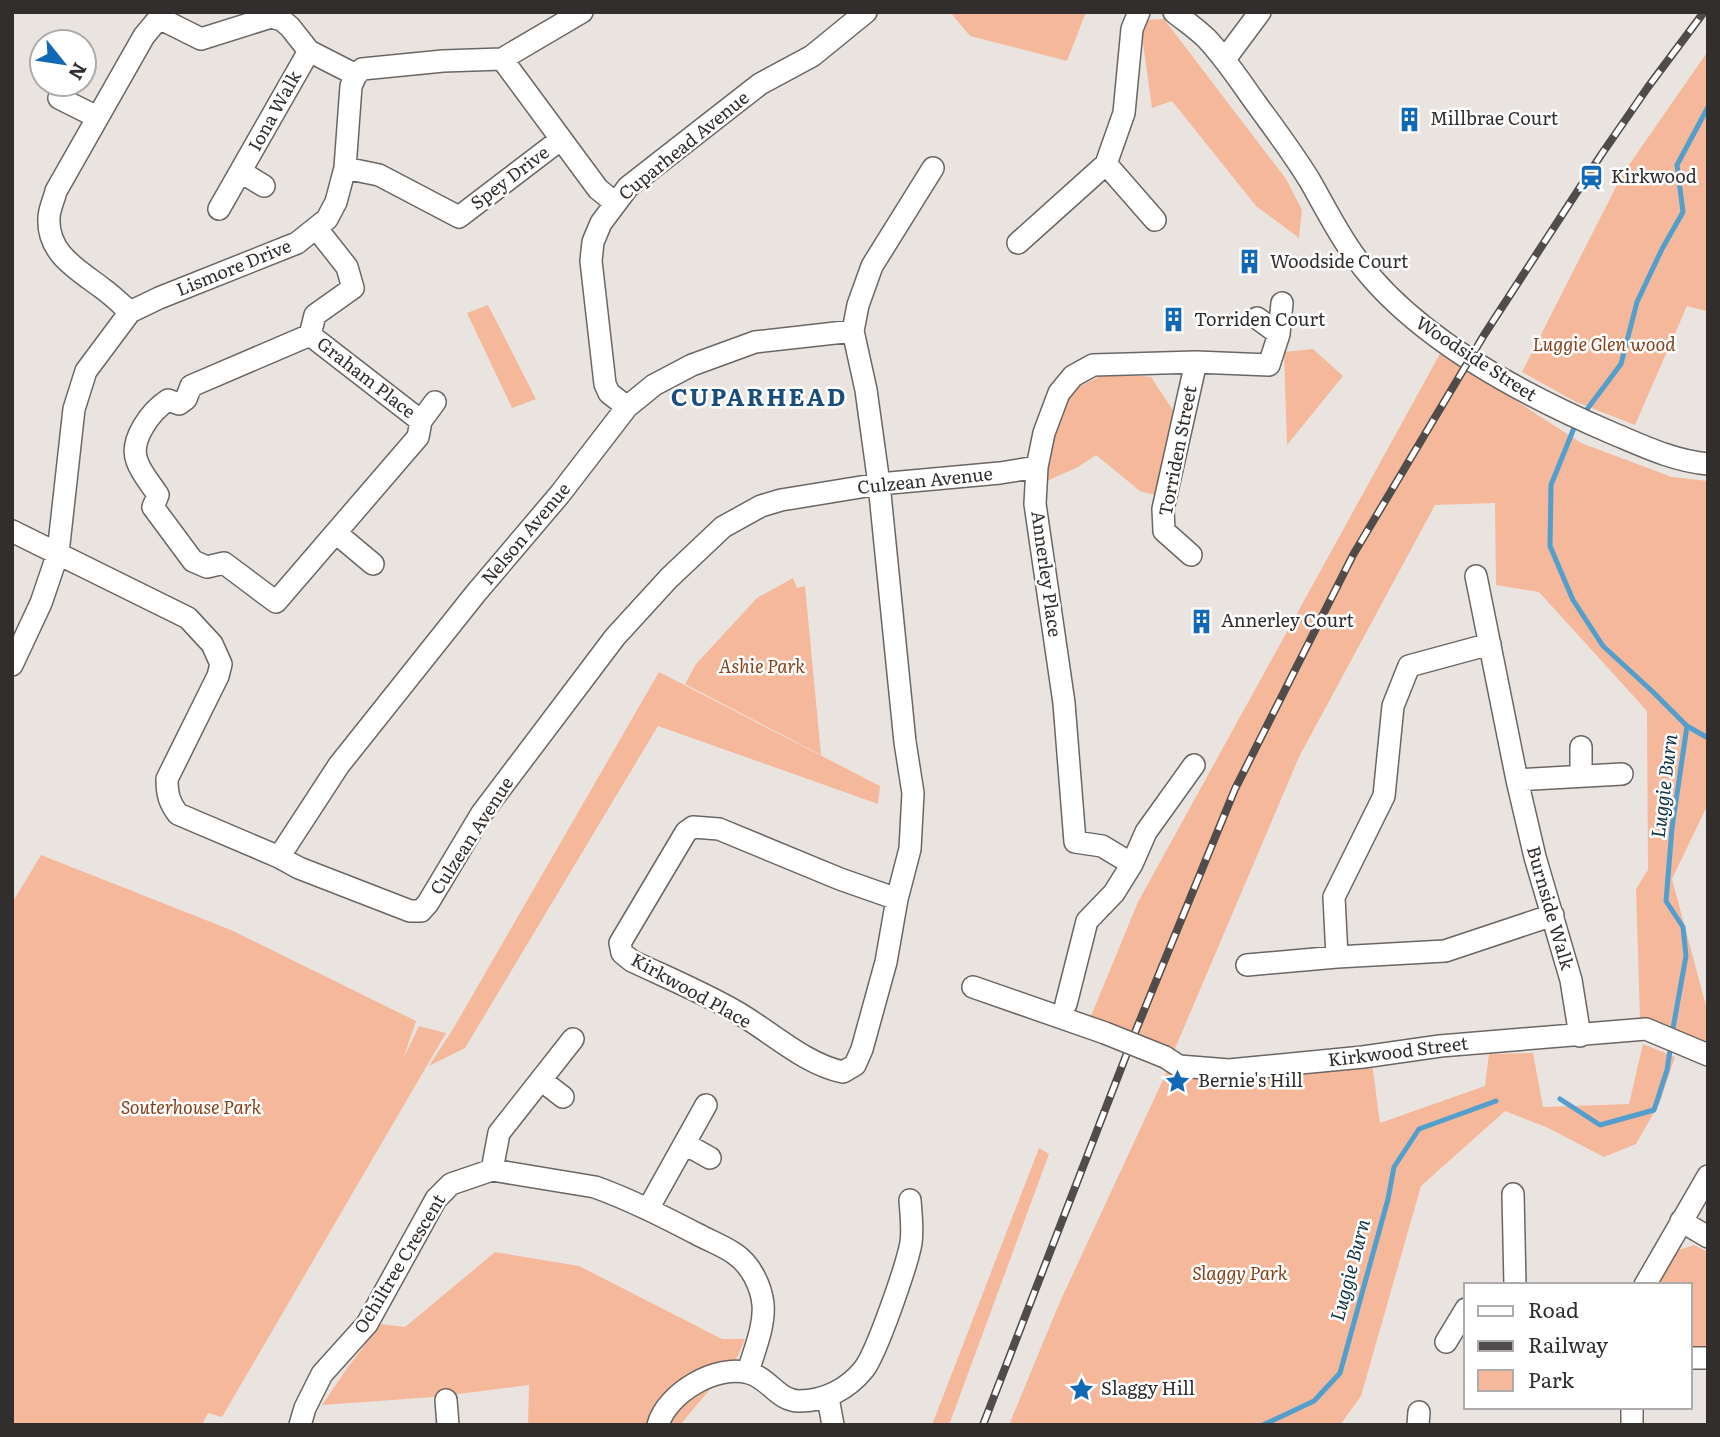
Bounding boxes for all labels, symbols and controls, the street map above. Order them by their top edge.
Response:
north arrow [28,28,98,98]
text: N [62,58,95,86]
street label: Iona Walk [240,64,308,156]
street label: Cuparhead Avenue [612,84,754,206]
place label: Millbrae Court [1430,104,1559,131]
building icon: Millbrae Court [1396,105,1424,133]
street label: Spey Drive [464,138,554,215]
place label: Kirkwood [1611,162,1697,189]
station icon: Kirkwood [1577,163,1605,191]
street label: Lismore Drive [172,231,295,302]
place label: Woodside Court [1270,247,1409,274]
building icon: Woodside Court [1236,248,1264,276]
place label: Torriden Court [1194,305,1326,332]
building icon: Torriden Court [1160,306,1188,334]
street label: Woodside Street [1411,308,1543,407]
street label: Graham Place [312,330,422,424]
park label: Luggie Glen wood [1532,330,1676,357]
district label: CUPARHEAD [671,378,847,413]
street label: Torriden Street [1151,382,1203,518]
street label: Culzean Avenue [856,459,994,500]
street label: Nelson Avenue [474,476,576,590]
street label: Annerley Place [1025,509,1070,639]
place label: Annerley Court [1221,606,1355,633]
building icon: Annerley Court [1187,607,1215,635]
park label: Ashie Park [719,652,805,679]
water label: Luggie Burn [1643,732,1683,839]
street label: Culzean Avenue [422,771,519,900]
street label: Burnside Walk [1521,843,1582,974]
street label: Kirkwood Place [627,945,757,1034]
street label: Kirkwood Street [1326,1028,1470,1072]
place label: Bernie's Hill [1198,1066,1303,1093]
place icon: Bernie's Hill [1164,1067,1192,1095]
park label: Souterhouse Park [121,1093,261,1120]
street label: Ochiltree Crescent [346,1188,452,1338]
water label: Luggie Burn [1322,1215,1376,1324]
park label: Slaggy Park [1192,1259,1288,1286]
legend [1464,1283,1692,1409]
text: Road [1528,1293,1579,1324]
text: Railway [1528,1328,1609,1359]
text: Park [1528,1363,1574,1394]
place label: Slaggy Hill [1101,1374,1195,1401]
place icon: Slaggy Hill [1067,1375,1095,1403]

